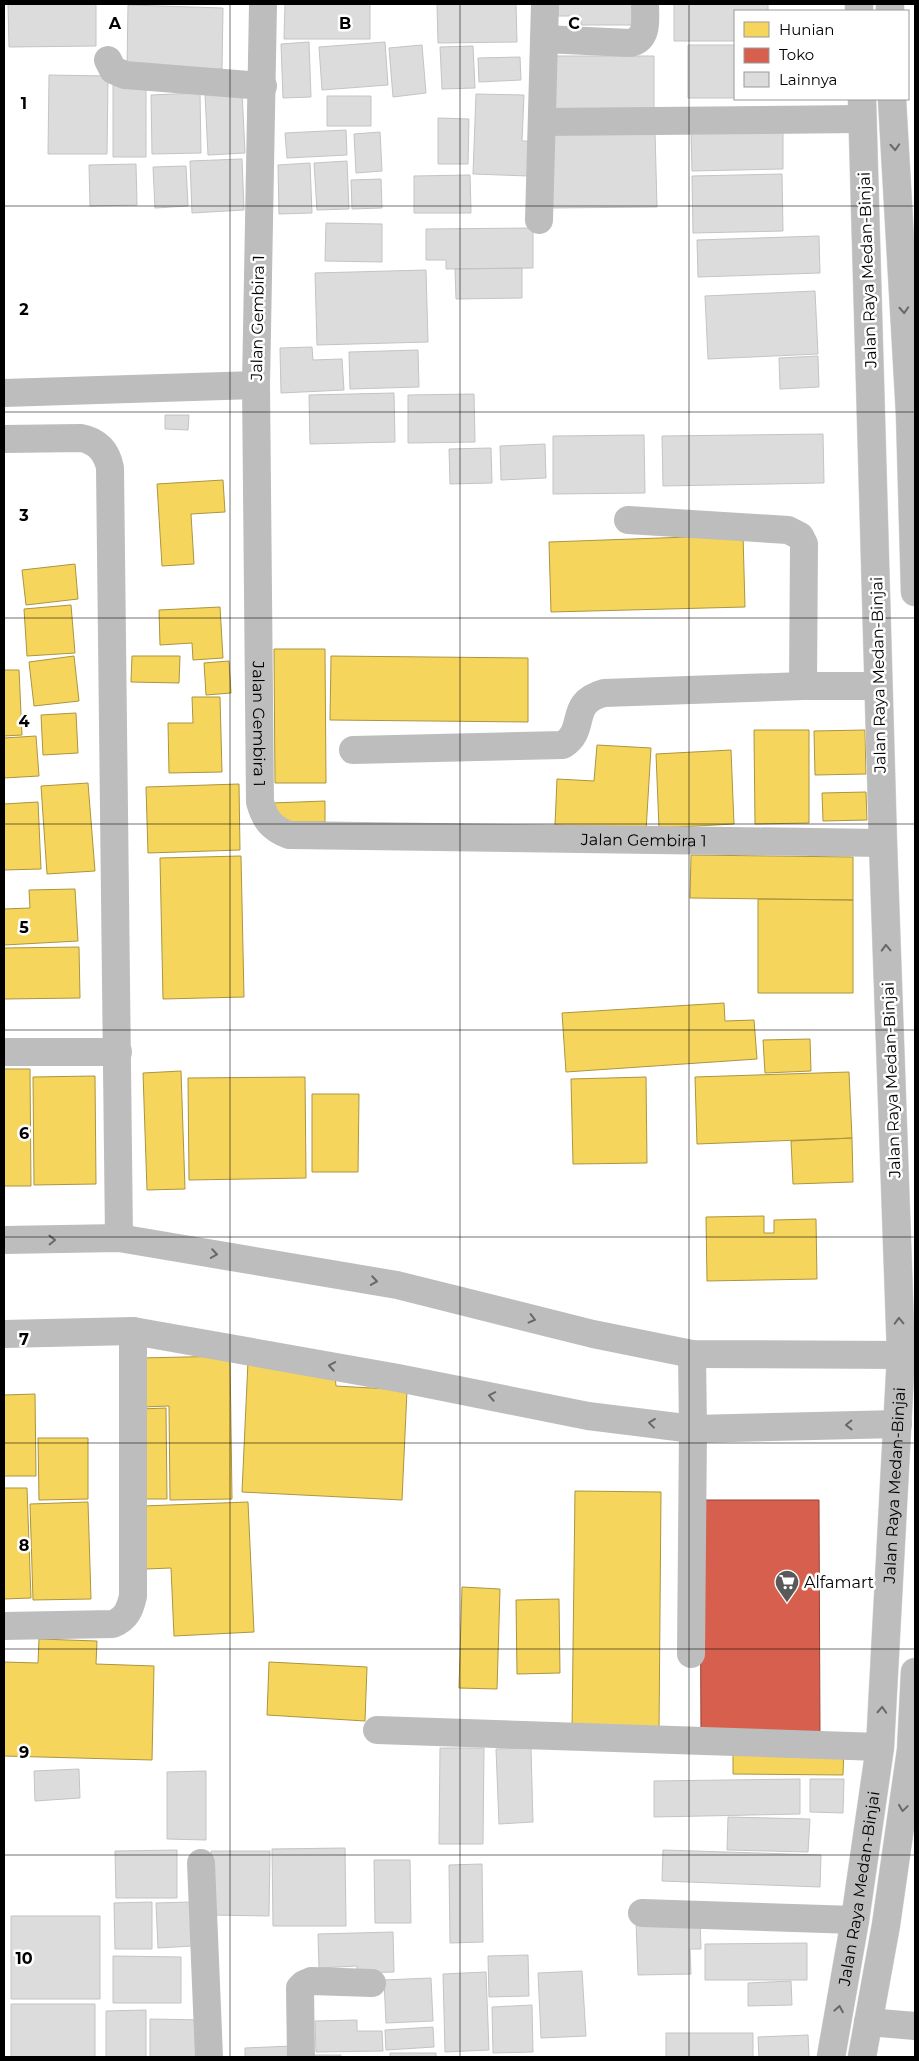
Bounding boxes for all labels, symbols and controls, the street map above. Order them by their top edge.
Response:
legend [734,10,909,100]
text: A [108,14,122,33]
text: B [339,14,351,33]
text: C [568,14,580,33]
text: Hunian [779,20,834,39]
text: Toko [779,45,814,64]
text: Lainnya [779,70,837,89]
text: 1 [21,94,27,113]
one-way arrow [889,144,900,152]
street label: Jalan Raya Medan-Binjai [855,172,880,369]
street label: Jalan Gembira 1 [247,255,268,382]
text: 2 [19,300,29,319]
one-way arrow [898,306,909,314]
text: 3 [18,506,29,525]
street label: Jalan Raya Medan-Binjai [867,577,890,774]
street label: Jalan Gembira 1 [249,660,269,787]
text: 4 [18,712,30,731]
street label: Jalan Gembira 1 [580,830,707,851]
text: 5 [19,918,29,937]
one-way arrow [881,944,892,952]
street label: Jalan Raya Medan-Binjai [879,982,904,1179]
text: 6 [19,1124,29,1143]
one-way arrow [49,1234,57,1245]
one-way arrow [209,1249,218,1259]
one-way arrow [370,1275,378,1285]
one-way arrow [527,1313,535,1323]
one-way arrow [894,1316,905,1324]
text: 7 [19,1330,29,1349]
one-way arrow [328,1362,336,1372]
street label: Jalan Raya Medan-Binjai [880,1387,909,1585]
one-way arrow [487,1392,496,1402]
one-way arrow [647,1418,655,1429]
one-way arrow [845,1420,853,1431]
text: 8 [19,1536,29,1555]
supermarket icon: Alfamart [774,1569,800,1603]
place label: Alfamart [804,1573,875,1592]
one-way arrow [877,1706,888,1714]
text: 9 [19,1743,29,1762]
street label: Jalan Raya Medan-Binjai [835,1790,884,1988]
one-way arrow [898,1804,909,1812]
text: 10 [15,1949,33,1968]
one-way arrow [834,2005,844,2014]

